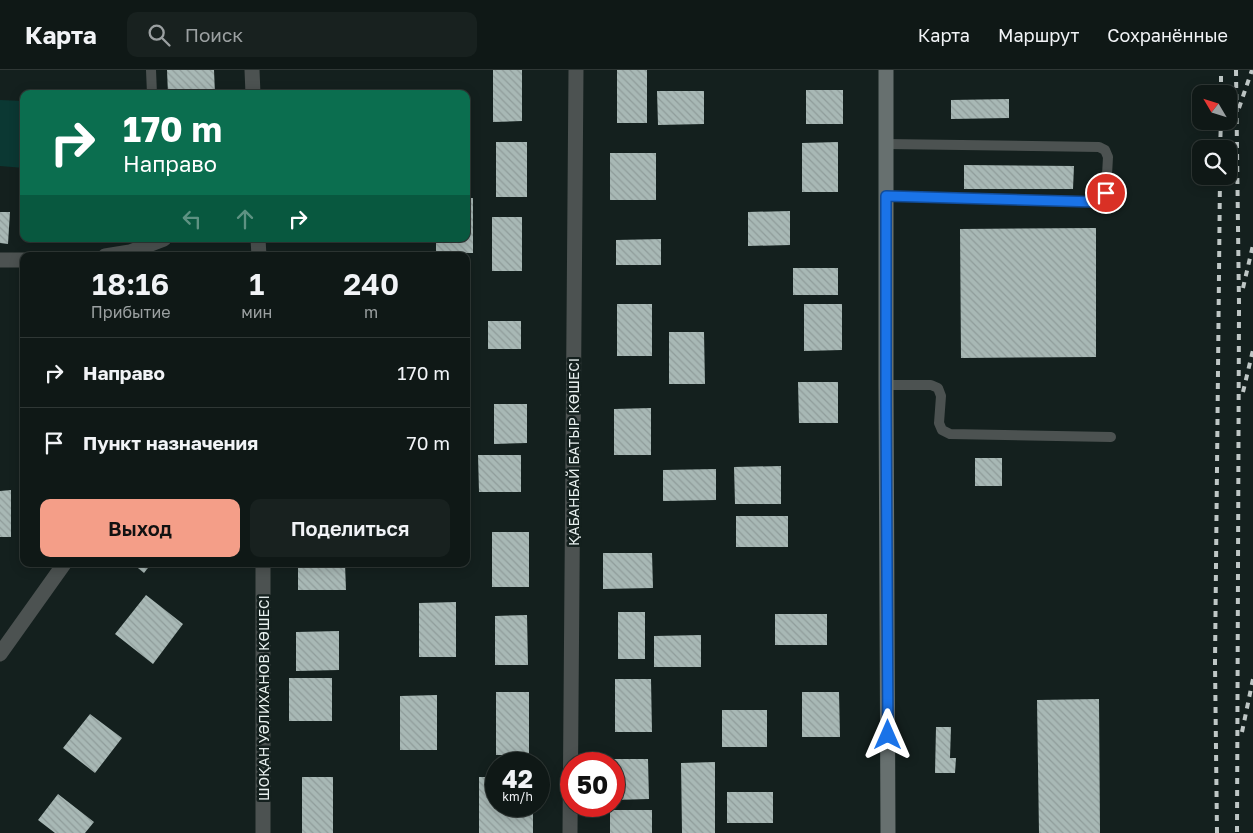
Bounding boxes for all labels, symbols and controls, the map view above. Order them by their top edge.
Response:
search box [127,12,477,57]
text: Карта [25,20,97,49]
icon: search [145,21,173,49]
text: Поиск [185,23,243,46]
text: Карта [918,24,970,46]
text: Маршрут [998,24,1079,46]
text: Сохранённые [1107,24,1228,46]
north arrow [1192,85,1238,130]
map controls [1192,85,1237,185]
text: 170 m [123,108,222,150]
icon: right [40,110,105,175]
button: search [1192,140,1237,185]
text: Направо [123,150,217,177]
pin [1085,172,1127,214]
icon: arrive [1092,179,1120,207]
icon: left [178,205,206,233]
icon: ahead [231,205,259,233]
icon: right [284,205,312,233]
text: 18:16 [92,266,169,302]
text: 1 [249,266,264,302]
text: 240 [343,266,399,302]
text: Прибытие [91,302,171,322]
text: мин [241,302,272,322]
text: m [364,302,378,322]
street label: ҚАБАНБАЙ БАТЫР КӨШЕСІ [565,358,582,546]
icon: right [40,359,68,387]
text: Направо [83,361,165,384]
text: 170 m [397,361,450,384]
icon: arrive [40,429,68,457]
text: Пункт назначения [83,431,258,454]
text: 70 m [407,431,450,454]
button: Выход [40,499,240,557]
button: Поделиться [250,499,450,557]
street label: ШОҚАН УӘЛИХАНОВ КӨШЕСІ [255,595,272,801]
position arrow [861,708,913,760]
speed limit sign: 50 [560,752,625,817]
text: 42 [502,763,533,794]
text: km/h [502,789,533,804]

